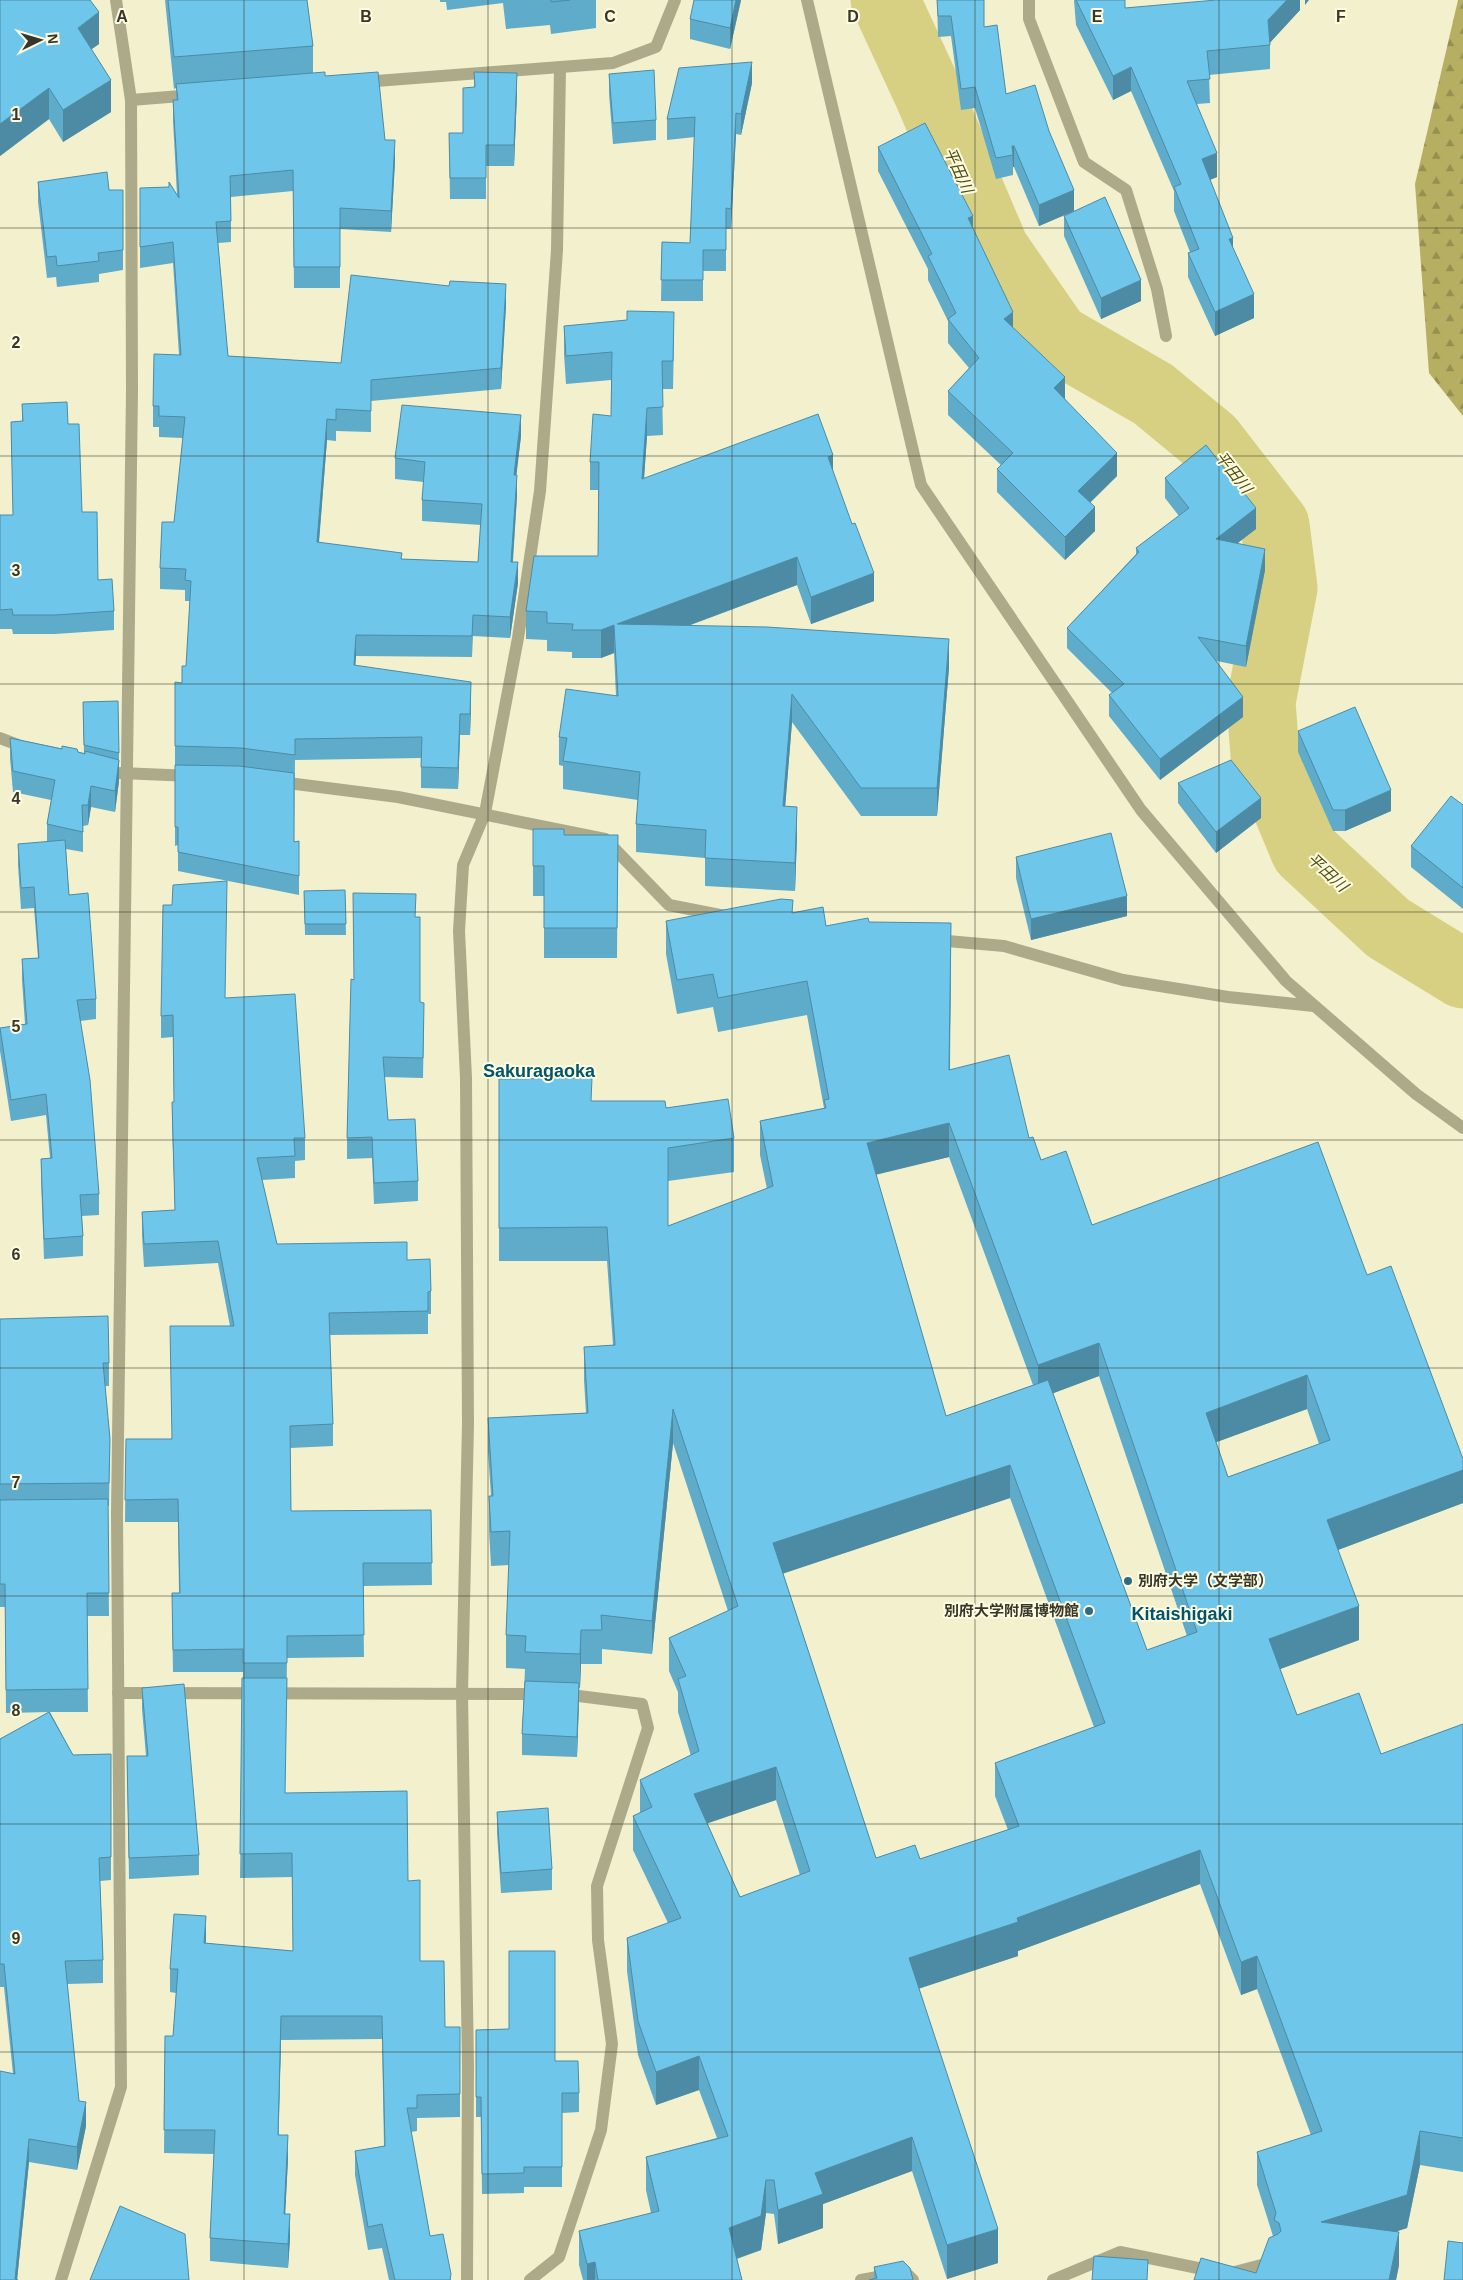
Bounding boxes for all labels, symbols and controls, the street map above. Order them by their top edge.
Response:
text: A [116,8,128,25]
text: B [360,8,372,25]
text: C [604,8,616,25]
text: D [847,8,859,25]
text: E [1092,8,1103,25]
text: F [1336,8,1346,25]
north arrow [15,15,65,65]
text: N [45,33,61,45]
text: 1 [12,106,21,123]
water label: 平田川 [941,145,977,197]
text: 2 [12,334,21,351]
water label: 平田川 [1212,448,1256,498]
text: 3 [12,562,21,579]
text: 4 [12,790,21,807]
water label: 平田川 [1304,850,1352,896]
text: 5 [12,1018,21,1035]
district label: Sakuragaoka [483,1061,596,1081]
text: 6 [12,1246,21,1263]
text: 7 [12,1474,21,1491]
place label: 別府大学（文学部） [1138,1572,1273,1589]
marker: 別府大学（文学部） [1122,1575,1134,1587]
place label: 別府大学附属博物館 [944,1602,1079,1619]
district label: Kitaishigaki [1131,1604,1233,1624]
marker: 別府大学附属博物館 [1083,1605,1095,1617]
text: 8 [12,1702,21,1719]
text: 9 [12,1930,21,1947]

